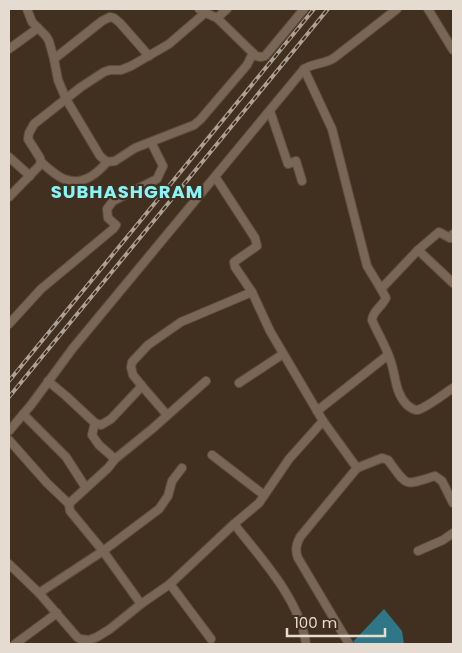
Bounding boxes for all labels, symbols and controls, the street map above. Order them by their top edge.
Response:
district label: SUBHASHGRAM [51,179,203,204]
scale bar [287,606,384,638]
text: 100 m [294,612,337,633]

